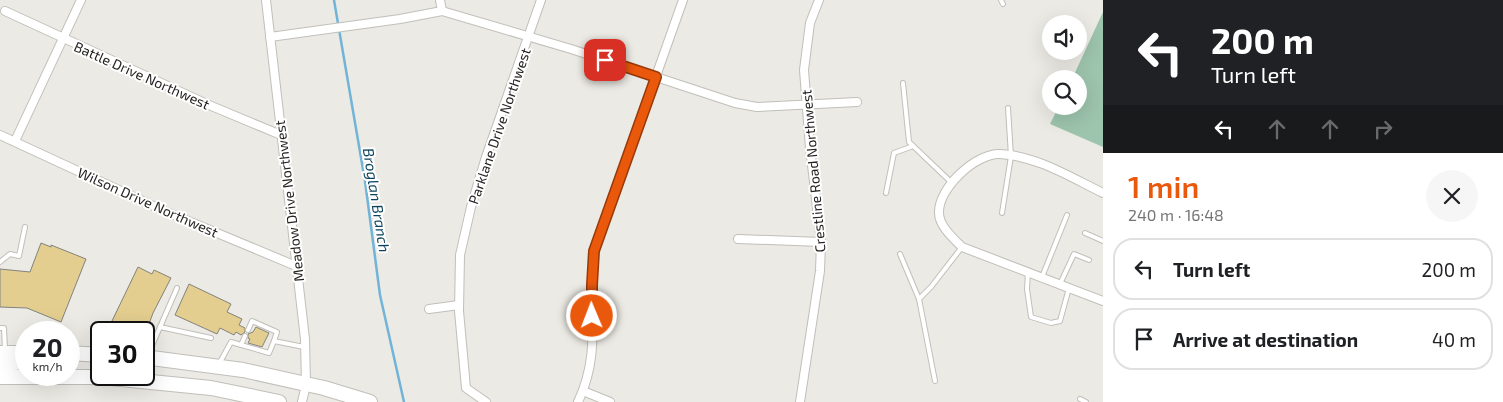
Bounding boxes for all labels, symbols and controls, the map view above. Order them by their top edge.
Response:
map controls [1042,15,1087,115]
button: sound [1042,15,1087,60]
text: 200 m [1211,19,1314,61]
icon: left [1128,20,1193,85]
street label: Battle Drive Northwest [72,37,212,113]
pin [584,39,626,81]
street label: Parklane Drive Northwest [464,46,534,206]
icon: arrive [591,46,619,74]
text: Turn left [1211,61,1296,87]
button: search [1042,70,1087,115]
street label: Crestline Road Northwest [797,89,829,253]
icon: left [1210,115,1238,143]
icon: ahead [1263,115,1291,143]
icon: ahead [1316,115,1344,143]
icon: right [1369,115,1397,143]
street label: Meadow Drive Northwest [271,119,307,283]
water label: Broglan Branch [360,146,394,254]
street label: Wilson Drive Northwest [75,163,221,241]
text: 1 min [1128,168,1199,204]
button: close [1426,170,1478,222]
text: 240 m · 16:48 [1128,205,1224,224]
icon: left [1130,255,1158,283]
text: Turn left [1173,258,1250,281]
text: 200 m [1422,258,1476,281]
position arrow [565,289,617,341]
speed limit sign: 30 [90,321,155,386]
icon: arrive [1130,325,1158,353]
text: Arrive at destination [1173,328,1358,351]
text: 40 m [1432,328,1476,351]
text: 20 [32,332,63,362]
text: km/h [33,359,62,373]

